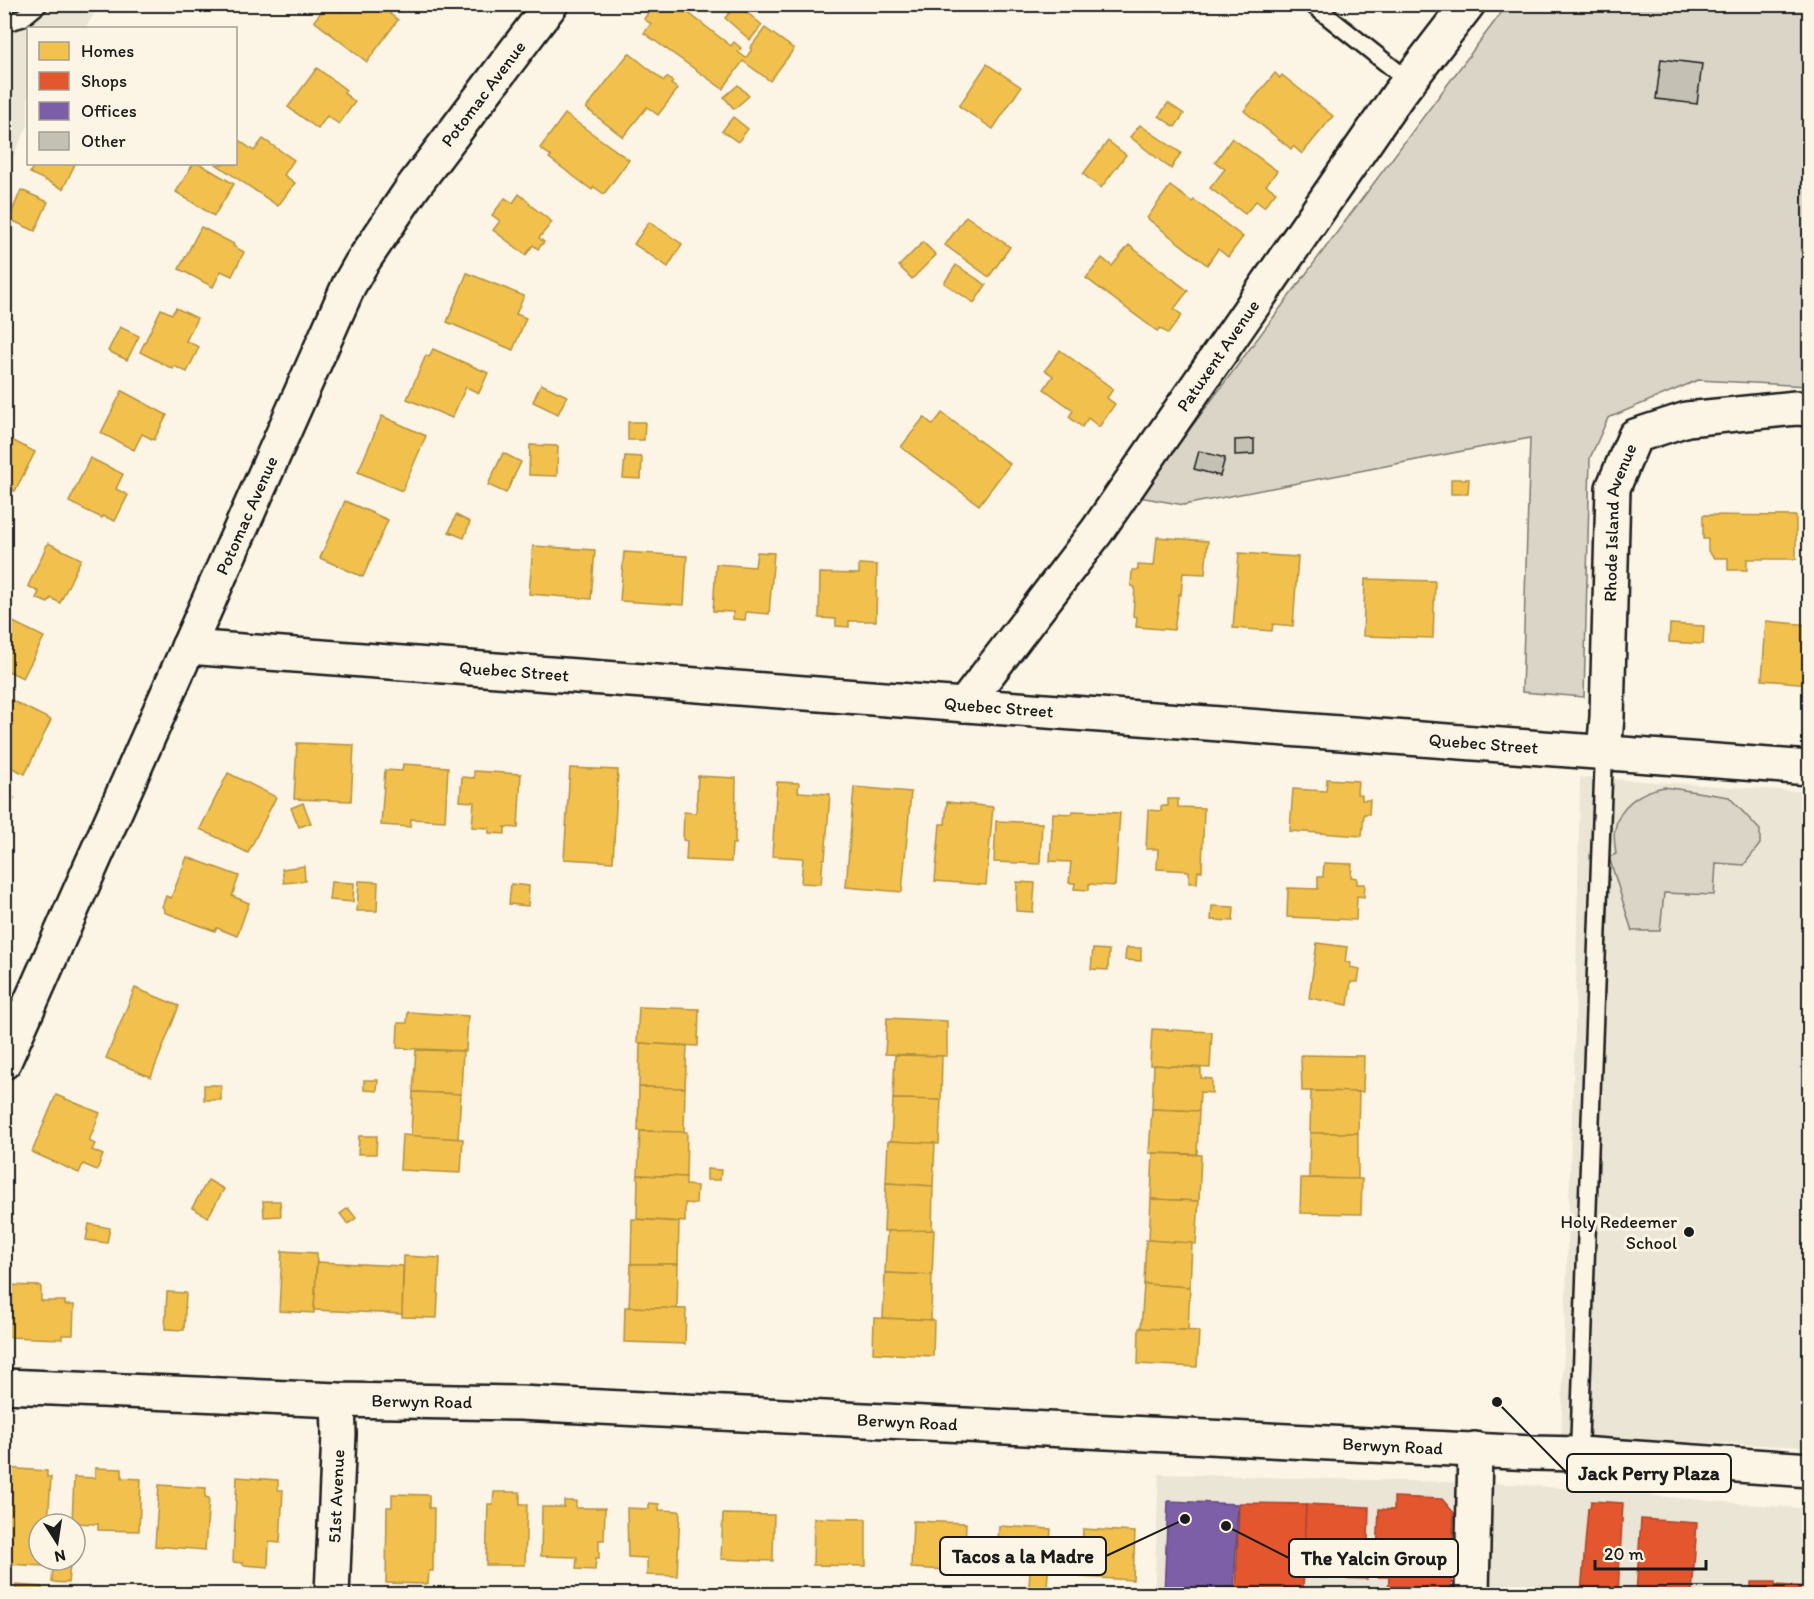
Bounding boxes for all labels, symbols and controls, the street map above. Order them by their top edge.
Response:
legend [27,27,237,165]
street label: Potomac Avenue [436,36,530,151]
text: Homes [81,40,134,62]
text: Shops [81,70,127,92]
text: Offices [81,100,137,122]
text: Other [81,130,127,152]
street label: Patuxent Avenue [1172,296,1264,416]
street label: Rhode Island Avenue [1599,440,1642,602]
street label: Potomac Avenue [211,453,283,578]
street label: Quebec Street [458,656,570,686]
street label: Quebec Street [943,692,1055,723]
street label: Quebec Street [1428,729,1539,759]
place label: Holy Redeemer School [1561,1211,1677,1254]
marker: Holy Redeemer School [1682,1225,1696,1239]
street label: Berwyn Road [371,1390,473,1413]
street label: Berwyn Road [856,1409,958,1436]
street label: Berwyn Road [1342,1433,1444,1460]
street label: 51st Avenue [323,1449,349,1543]
callout: Jack Perry Plaza [1567,1454,1731,1492]
text: Jack Perry Plaza [1577,1461,1720,1486]
north arrow [27,1512,87,1572]
scale bar [1595,1533,1706,1571]
callout: Tacos a la Madre [940,1537,1106,1575]
callout: The Yalcin Group [1289,1539,1458,1577]
text: 20 m [1604,1543,1644,1565]
text: Tacos a la Madre [951,1544,1094,1568]
text: N [53,1546,67,1567]
text: The Yalcin Group [1300,1546,1448,1571]

